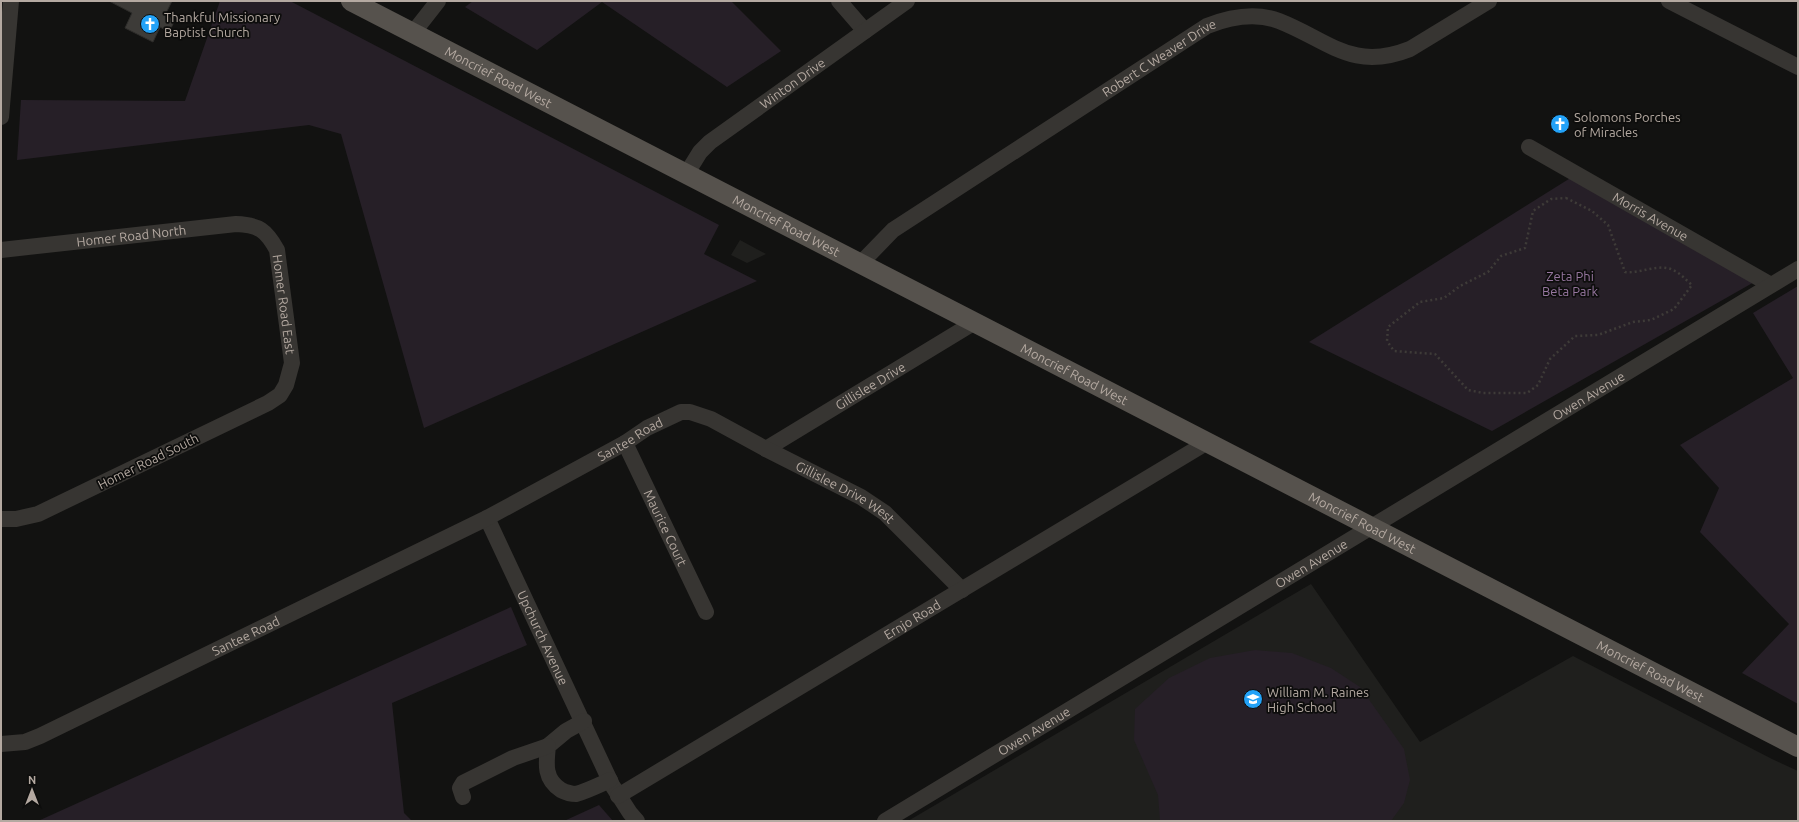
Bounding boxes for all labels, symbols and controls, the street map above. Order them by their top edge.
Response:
place label: Thankful Missionary Baptist Church [164,10,280,39]
church icon: Thankful Missionary Baptist Church [139,13,161,35]
street label: Robert C Weaver Drive [1100,16,1218,99]
street label: Moncrief Road West [443,44,554,110]
street label: Winton Drive [757,55,828,111]
place label: Solomons Porches of Miracles [1574,110,1681,139]
church icon: Solomons Porches of Miracles [1549,113,1571,135]
street label: Morris Avenue [1610,189,1691,243]
street label: Moncrief Road West [731,192,842,259]
street label: Homer Road North [76,223,187,249]
street label: Homer Road East [271,253,298,355]
park label: Zeta Phi Beta Park [1542,269,1598,298]
street label: Moncrief Road West [1019,341,1130,407]
street label: Gillislee Drive [833,359,908,412]
street label: Owen Avenue [1550,369,1627,423]
street label: Santee Road [595,415,665,464]
street label: Homer Road South [95,431,201,491]
street label: Gillislee Drive West [794,458,898,526]
street label: Maurice Court [641,487,690,568]
street label: Moncrief Road West [1307,489,1418,556]
street label: Owen Avenue [1273,536,1350,590]
street label: Upchurch Avenue [515,588,571,687]
street label: Ernjo Road [881,597,943,642]
street label: Santee Road [210,613,282,658]
street label: Moncrief Road West [1595,638,1706,704]
place label: William M. Raines High School [1267,685,1369,714]
school or university icon: William M. Raines High School [1242,688,1264,710]
street label: Owen Avenue [995,704,1072,758]
north arrow [12,770,52,810]
text: N [28,774,36,786]

